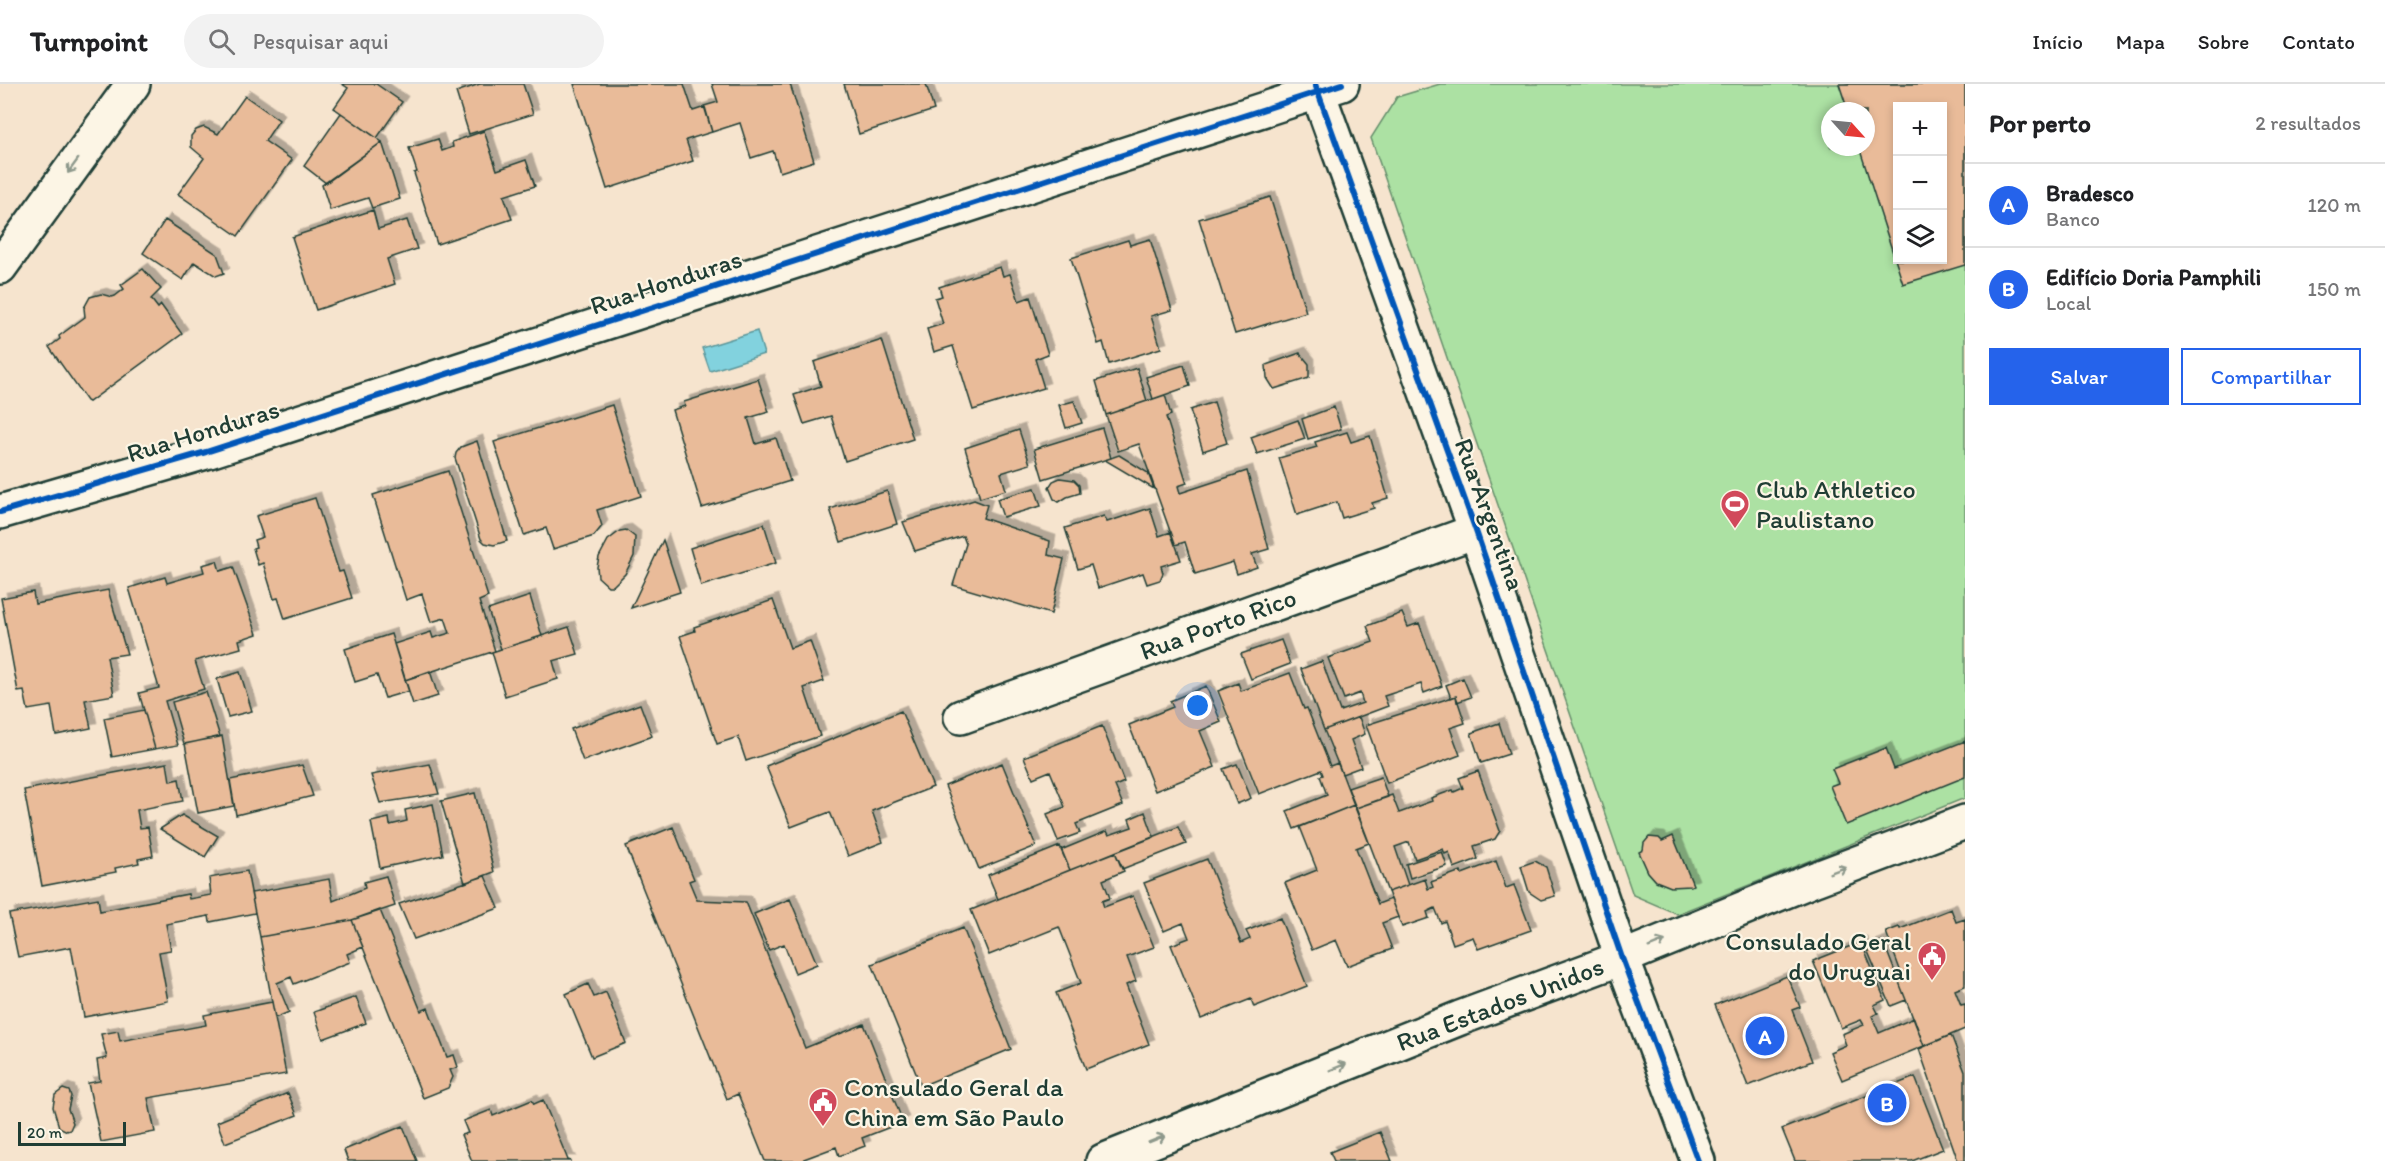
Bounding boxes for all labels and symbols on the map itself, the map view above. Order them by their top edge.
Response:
north arrow [1821,102,1875,156]
one-way arrow [66,158,79,174]
street label: Rua Honduras [586,242,746,322]
street label: Rua Honduras [123,393,283,469]
street label: Rua Argentina [1448,434,1532,594]
place label: Club Athletico Paulistano [1756,473,1916,535]
sports icon: Club Athletico Paulistano [1719,488,1751,530]
street label: Rua Porto Rico [1135,581,1301,667]
your location [1183,691,1212,720]
one-way arrow [1828,864,1847,875]
place label: Consulado Geral do Uruguai [1725,925,1911,987]
one-way arrow [1648,938,1666,949]
public building icon: Consulado Geral do Uruguai [1916,940,1948,982]
street label: Rua Estados Unidos [1392,950,1608,1058]
pin: A [1746,1014,1784,1058]
one-way arrow [1329,1061,1347,1072]
place label: Consulado Geral da China em São Paulo [844,1071,1064,1133]
pin: B [1868,1080,1906,1126]
public building icon: Consulado Geral da China em São Paulo [807,1086,839,1128]
scale bar [18,1119,126,1146]
one-way arrow [1148,1133,1166,1144]

